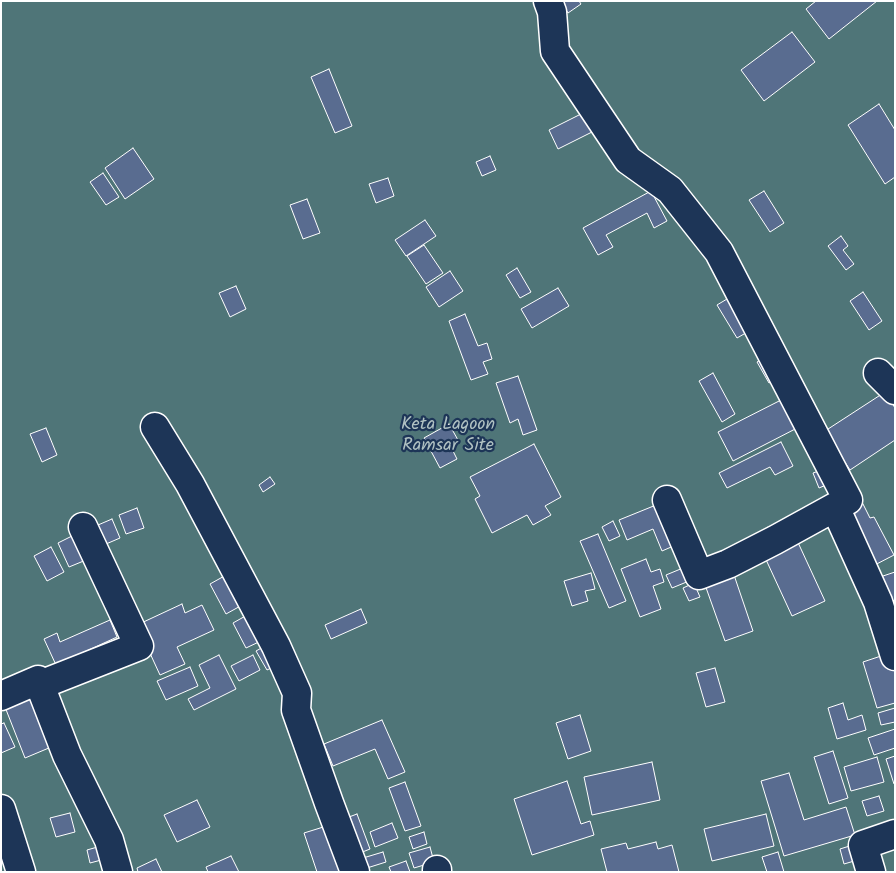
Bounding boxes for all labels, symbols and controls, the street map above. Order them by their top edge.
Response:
park label: Keta Lagoon Ramsar Site [401,415,495,458]

